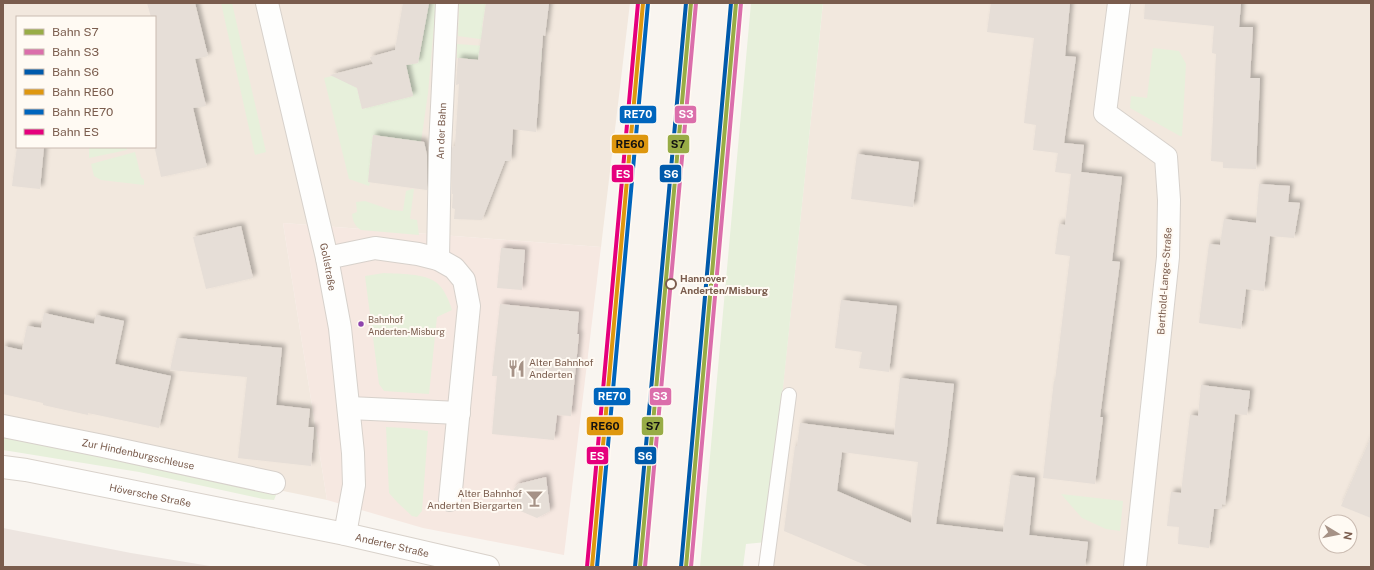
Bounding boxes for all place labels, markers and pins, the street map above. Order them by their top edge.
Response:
place label: Hannover Anderten/Misburg [680,272,769,296]
marker: Hannover Anderten/Misburg [665,278,677,290]
place label: Bahnhof Anderten-Misburg [368,314,445,337]
marker: Bahnhof Anderten-Misburg [356,319,366,329]
place label: Alter Bahnhof Anderten [529,356,594,380]
restaurant icon: Alter Bahnhof Anderten [506,358,526,378]
place label: Alter Bahnhof Anderten Biergarten [427,487,522,511]
bar icon: Alter Bahnhof Anderten Biergarten [525,489,545,509]

